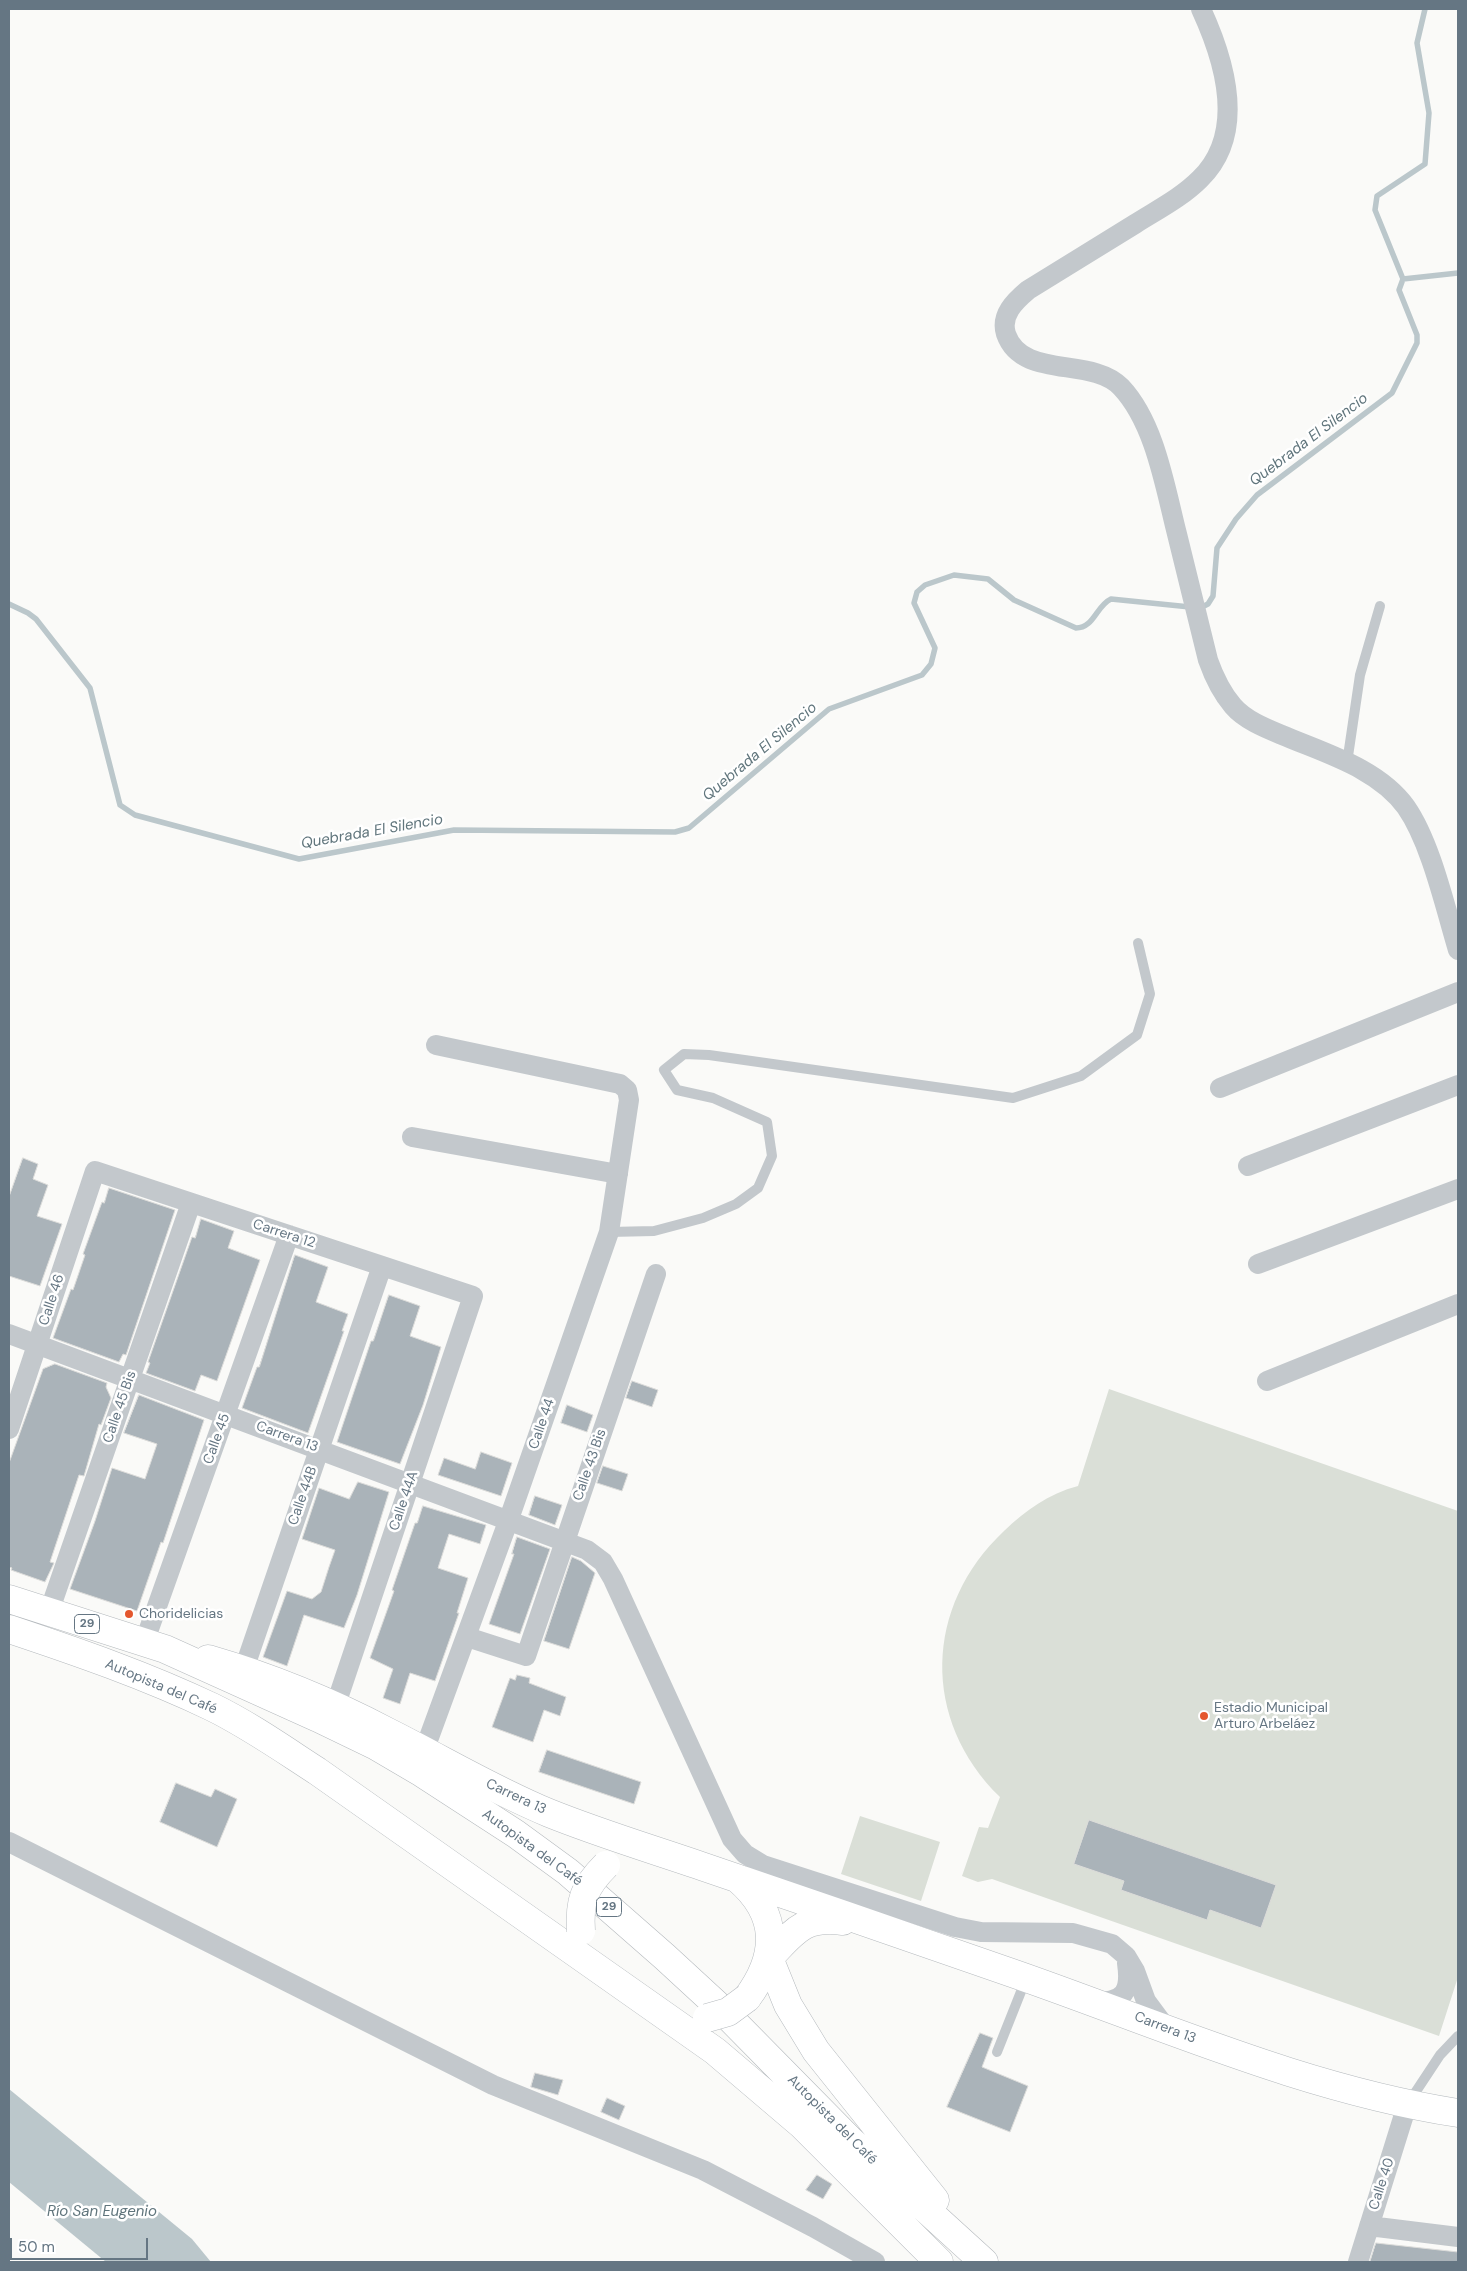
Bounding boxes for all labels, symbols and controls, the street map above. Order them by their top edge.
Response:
water label: Quebrada El Silencio [1246,390,1372,490]
water label: Quebrada El Silencio [699,699,821,805]
water label: Quebrada El Silencio [300,811,444,853]
street label: Carrera 12 [251,1216,317,1252]
street label: Calle 46 [36,1272,68,1328]
street label: Calle 45 Bis [100,1369,140,1445]
street label: Calle 44 [526,1396,558,1452]
street label: Calle 45 [200,1411,234,1467]
street label: Carrera 13 [254,1418,320,1456]
street label: Calle 43 Bis [570,1427,610,1503]
street label: Calle 44B [285,1464,321,1528]
street label: Calle 44A [386,1469,422,1533]
place label: Choridelicias [139,1606,223,1622]
marker: Choridelicias [123,1608,135,1620]
road number: 29 [74,1615,100,1634]
street label: Autopista del Café [102,1656,220,1718]
place label: Estadio Municipal Arturo Arbeláez [1214,1700,1328,1732]
marker: Estadio Municipal Arturo Arbeláez [1198,1710,1210,1722]
street label: Carrera 13 [483,1776,549,1818]
street label: Autopista del Café [478,1806,586,1890]
road number: 29 [596,1898,622,1916]
street label: Carrera 13 [1132,2009,1198,2047]
street label: Autopista del Café [784,2072,880,2168]
street label: Calle 40 [1366,2156,1398,2212]
water label: Río San Eugenio [47,2203,157,2221]
scale bar [12,2228,150,2260]
text: 50 m [18,2237,55,2257]

